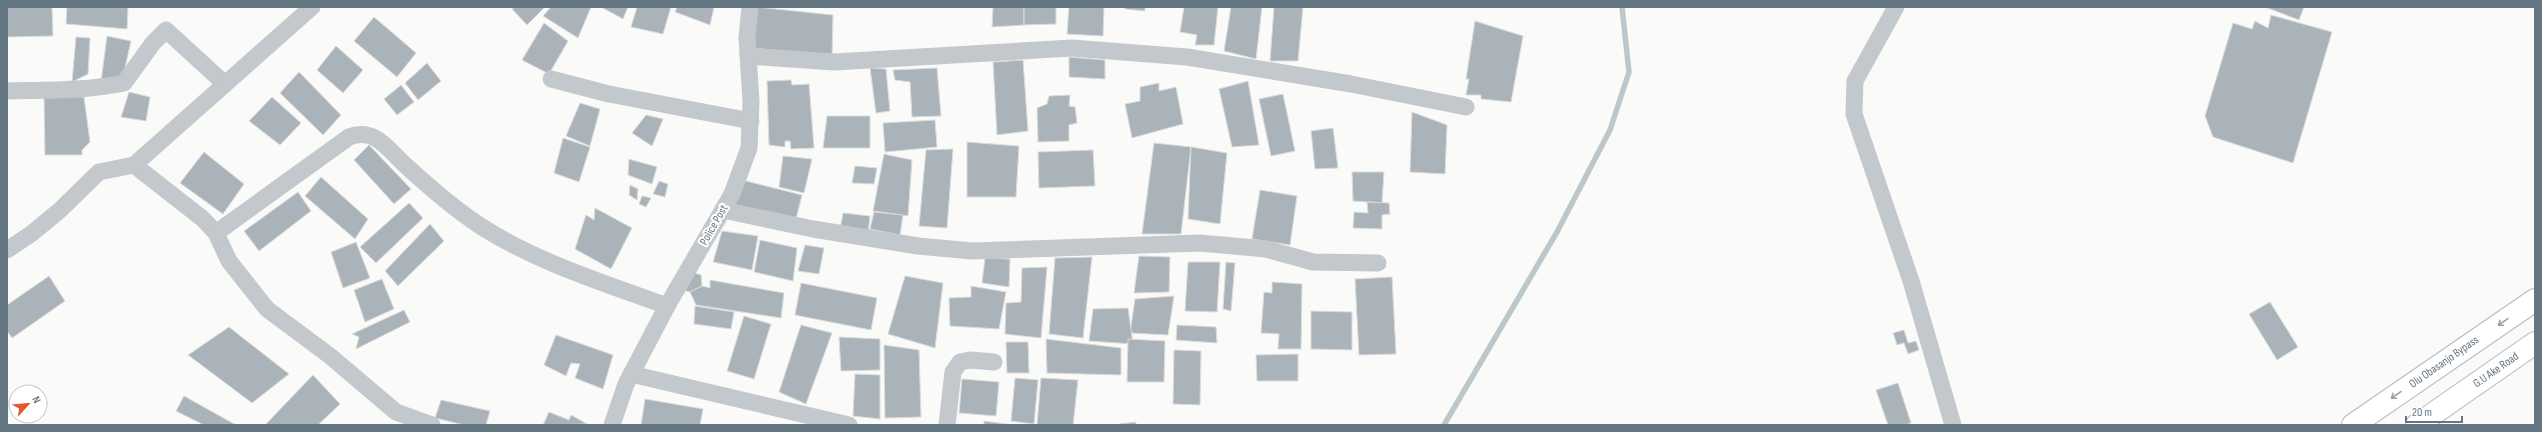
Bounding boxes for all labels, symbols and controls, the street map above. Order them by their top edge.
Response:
street label: Police Post [696,202,732,248]
one-way arrow [2498,318,2509,326]
street label: Olu Obasanjo Bypass [2406,332,2482,392]
street label: G.U Ake Road [2470,349,2522,391]
north arrow [8,384,48,424]
one-way arrow [2391,391,2402,399]
text: N [29,394,44,405]
scale bar [2406,398,2462,424]
text: 20 m [2412,405,2432,420]

